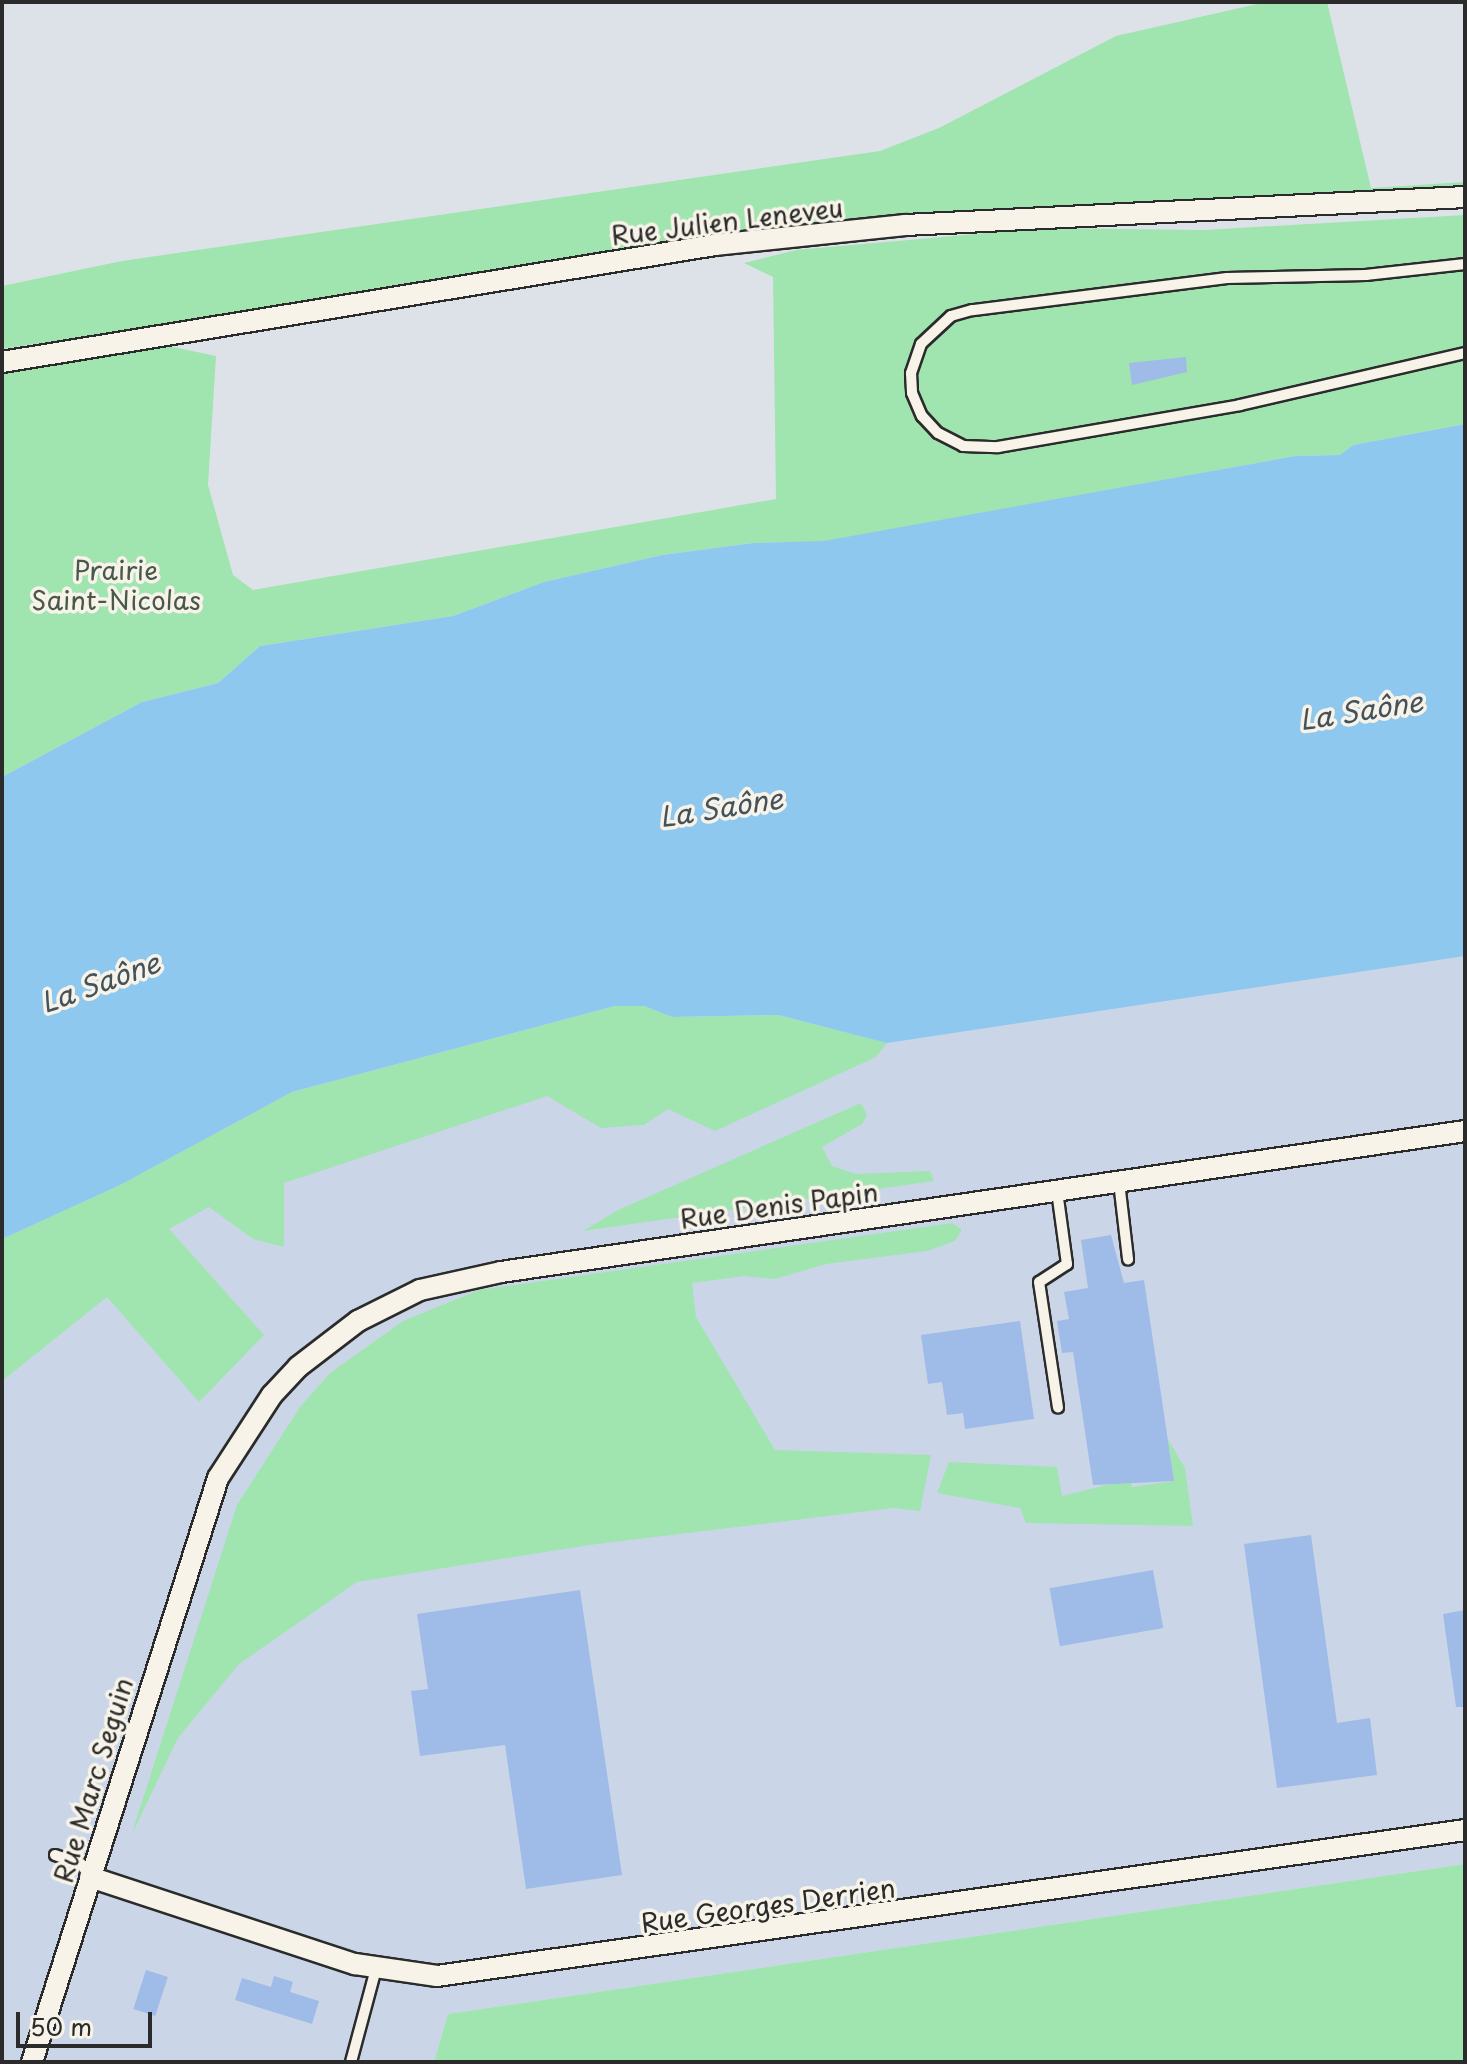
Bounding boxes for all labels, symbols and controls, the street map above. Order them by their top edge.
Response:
street label: Rue Julien Leneveu [608,191,846,251]
park label: Prairie Saint-Nicolas [31,554,201,616]
water label: La Saône [1297,684,1425,736]
water label: La Saône [657,781,785,833]
water label: La Saône [35,945,165,1019]
street label: Rue Denis Papin [677,1176,881,1234]
street label: Rue Marc Seguin [47,1674,139,1886]
street label: Rue Georges Derrien [636,1871,900,1939]
scale bar [20,1996,156,2046]
text: 50 m [30,2008,92,2044]

